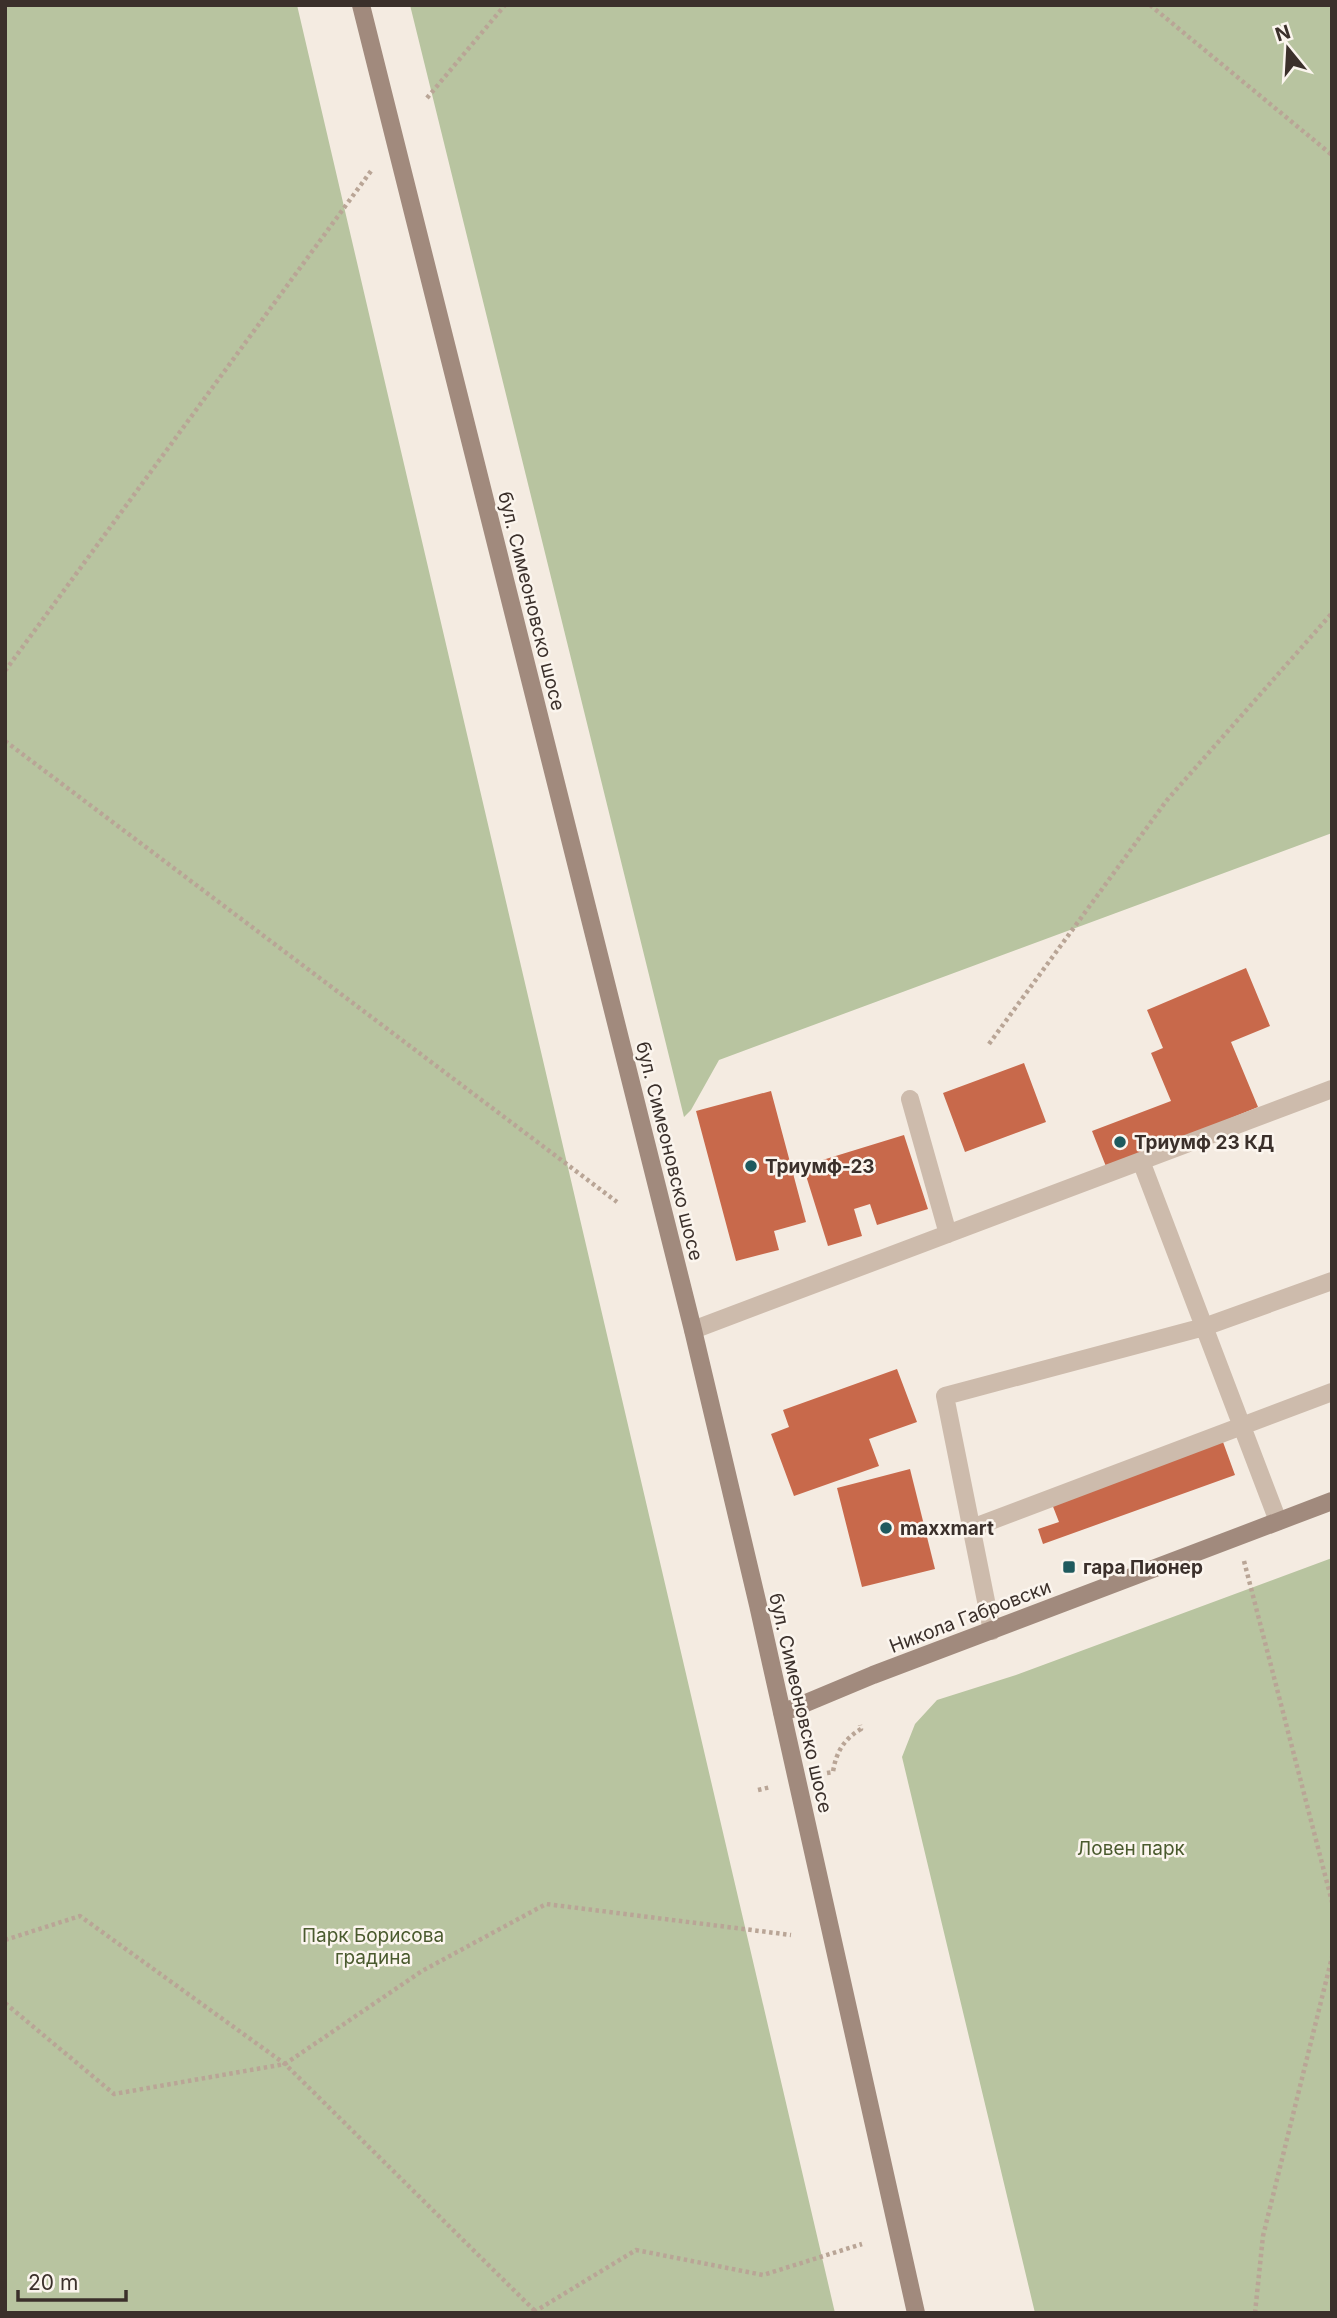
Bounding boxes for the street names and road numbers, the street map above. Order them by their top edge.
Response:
street label: бул. Симеоновско шосе [493,489,570,713]
street label: бул. Симеоновско шосе [631,1039,708,1263]
street label: Никола Габровски [886,1575,1054,1658]
street label: бул. Симеоновско шосе [764,1591,837,1815]

